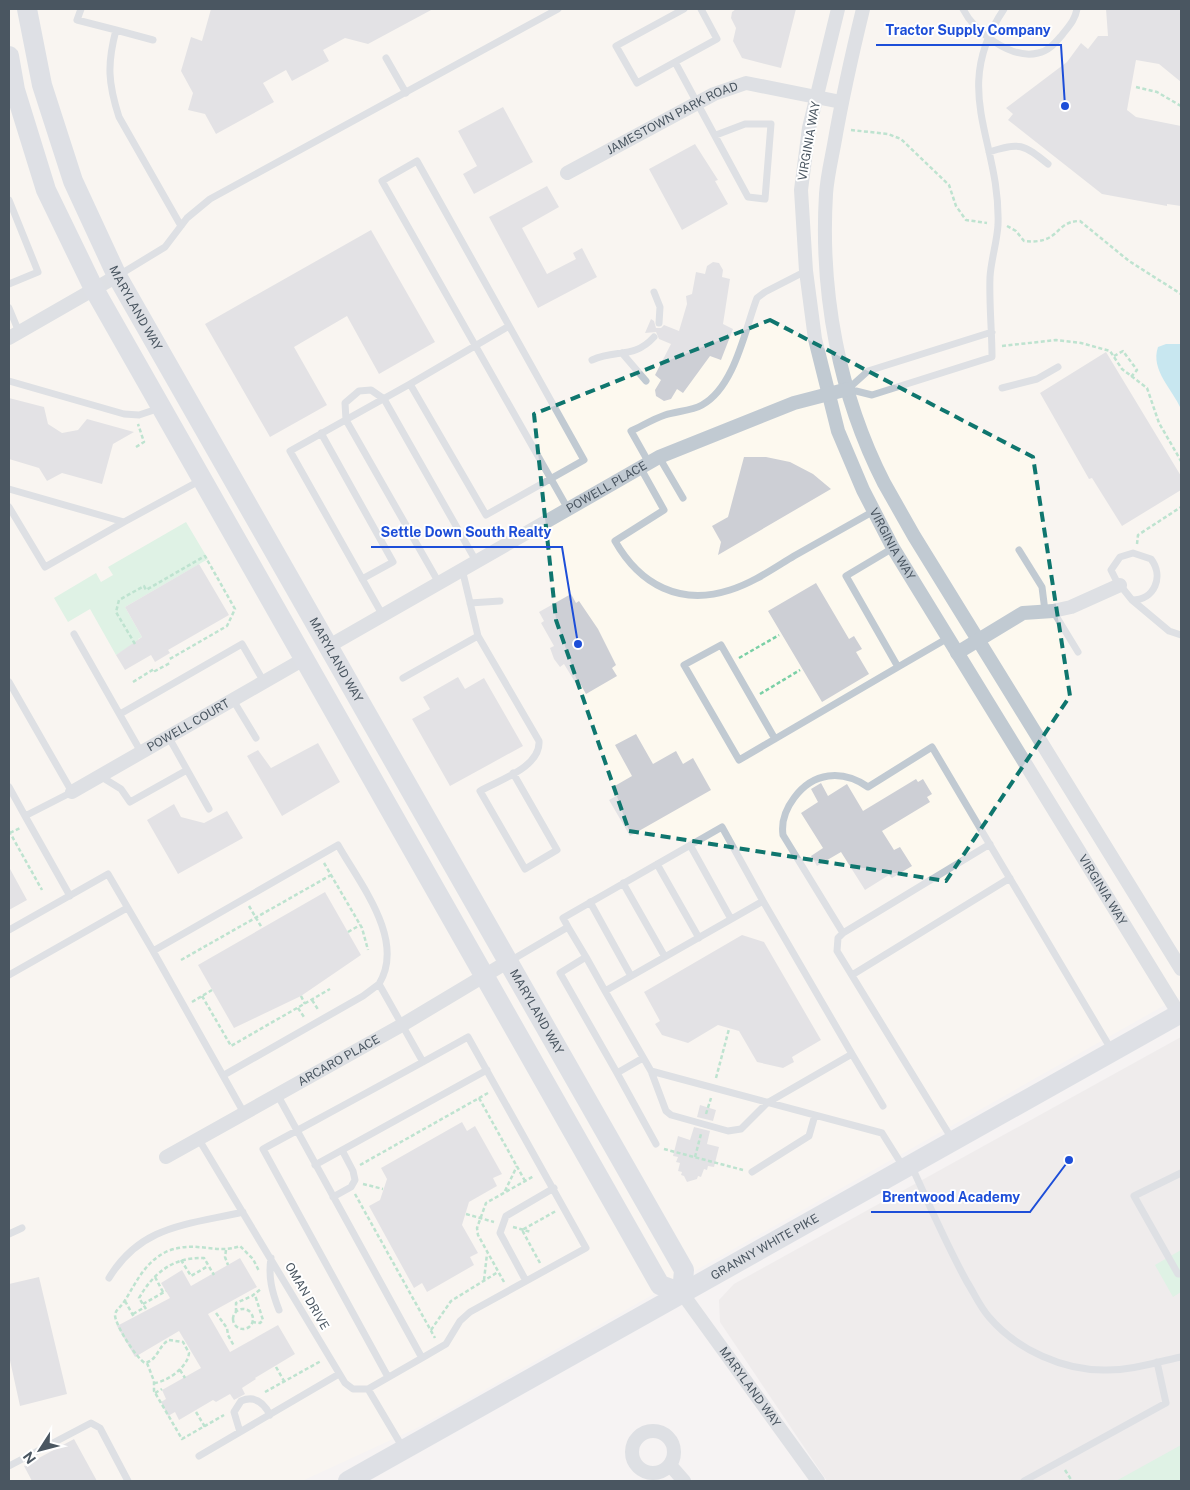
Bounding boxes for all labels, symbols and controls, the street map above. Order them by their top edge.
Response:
callout: Tractor Supply Company [876,16,1061,45]
text: Tractor Supply Company [885,22,1051,38]
street label: JAMESTOWN PARK ROAD [604,79,740,157]
street label: VIRGINIA WAY [795,100,823,182]
street label: MARYLAND WAY [106,263,165,354]
street label: POWELL PLACE [564,458,650,516]
street label: VIRGINIA WAY [867,506,918,583]
callout: Settle Down South Realty [371,518,562,547]
text: Settle Down South Realty [381,524,552,540]
street label: MARYLAND WAY [306,615,366,705]
street label: POWELL COURT [145,696,232,754]
street label: VIRGINIA WAY [1076,852,1130,928]
street label: MARYLAND WAY [507,967,567,1057]
street label: ARCARO PLACE [295,1032,382,1089]
callout: Brentwood Academy [871,1183,1030,1212]
text: Brentwood Academy [882,1189,1020,1205]
street label: GRANNY WHITE PIKE [708,1211,821,1283]
street label: OMAN DRIVE [282,1260,332,1332]
street label: MARYLAND WAY [716,1344,784,1430]
north arrow [15,1425,65,1475]
text: N [20,1449,39,1467]

